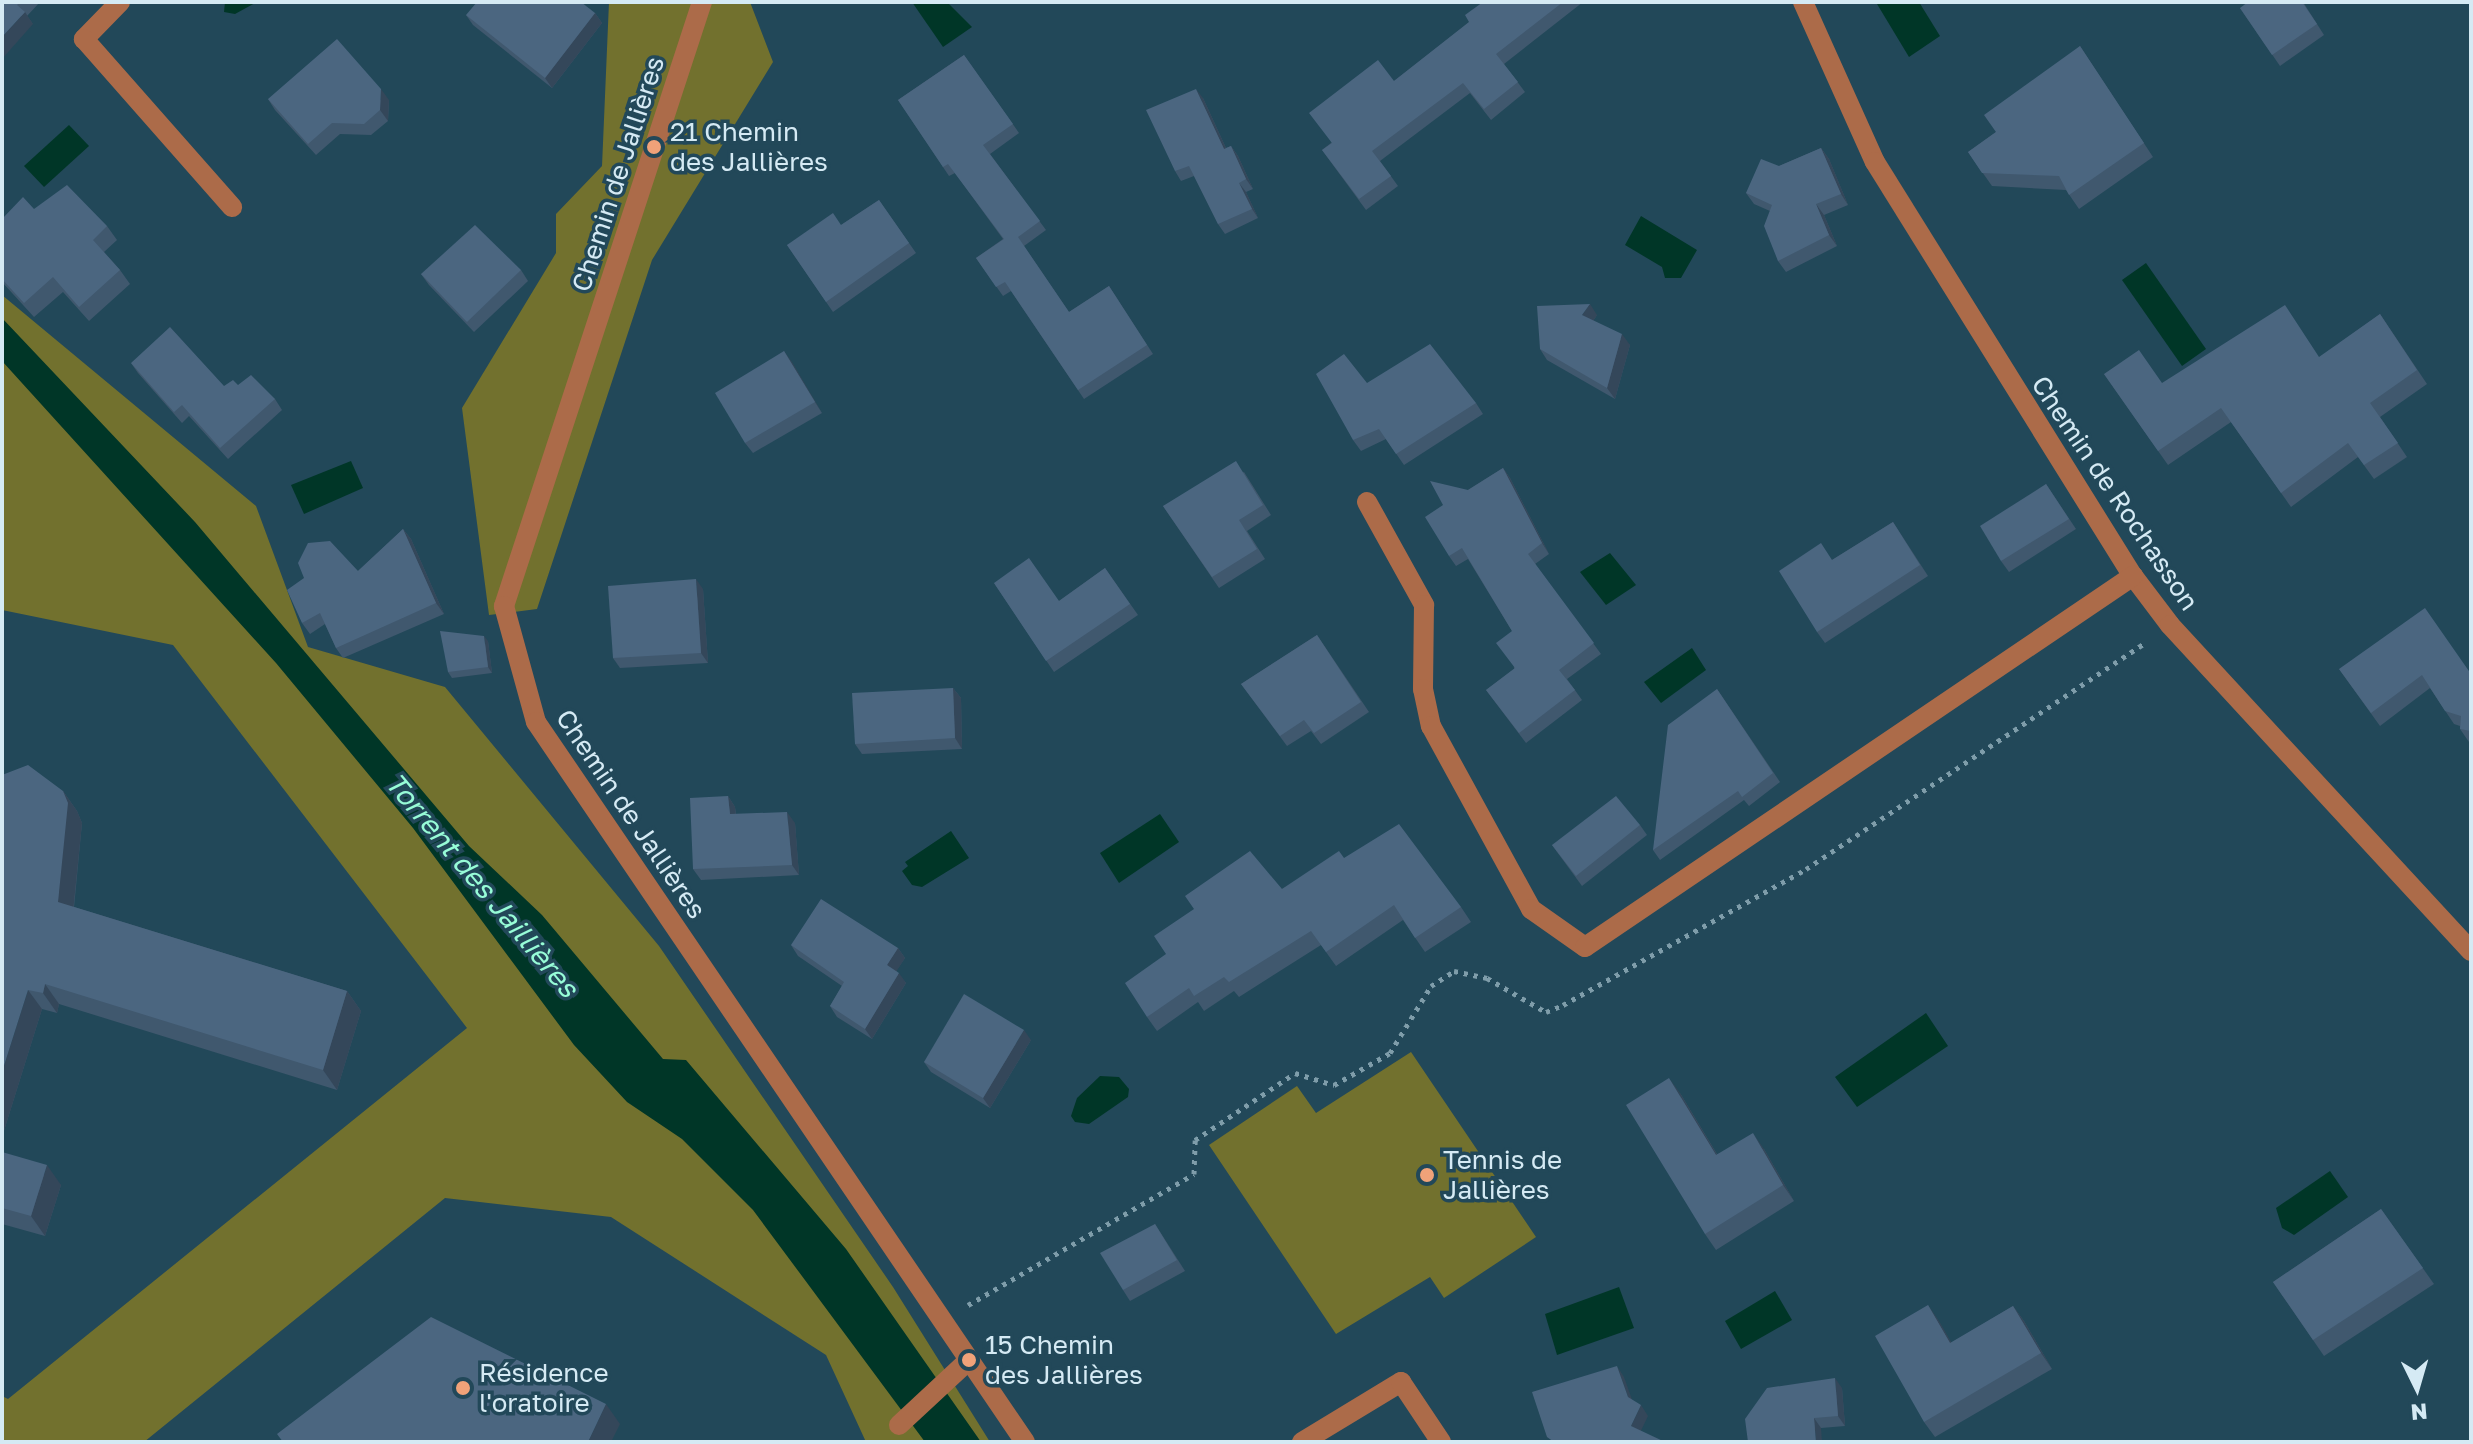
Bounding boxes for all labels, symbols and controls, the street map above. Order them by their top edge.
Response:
street label: Chemin de Jallières [565,53,671,295]
place label: 21 Chemin des Jallières [670,116,828,178]
marker: 21 Chemin des Jallières [645,138,663,156]
street label: Chemin de Rochasson [2025,370,2205,616]
street label: Chemin de Jallières [549,704,713,924]
water label: Torrent des Jaillières [378,766,586,1004]
place label: Tennis de Jallières [1443,1144,1562,1206]
marker: Tennis de Jallières [1418,1166,1436,1184]
place label: 15 Chemin des Jallières [985,1329,1143,1390]
north arrow [2377,1348,2457,1428]
marker: 15 Chemin des Jallières [960,1351,978,1369]
place label: Résidence l'oratoire [479,1357,609,1418]
marker: Résidence l'oratoire [454,1379,472,1397]
text: N [2410,1398,2429,1427]

